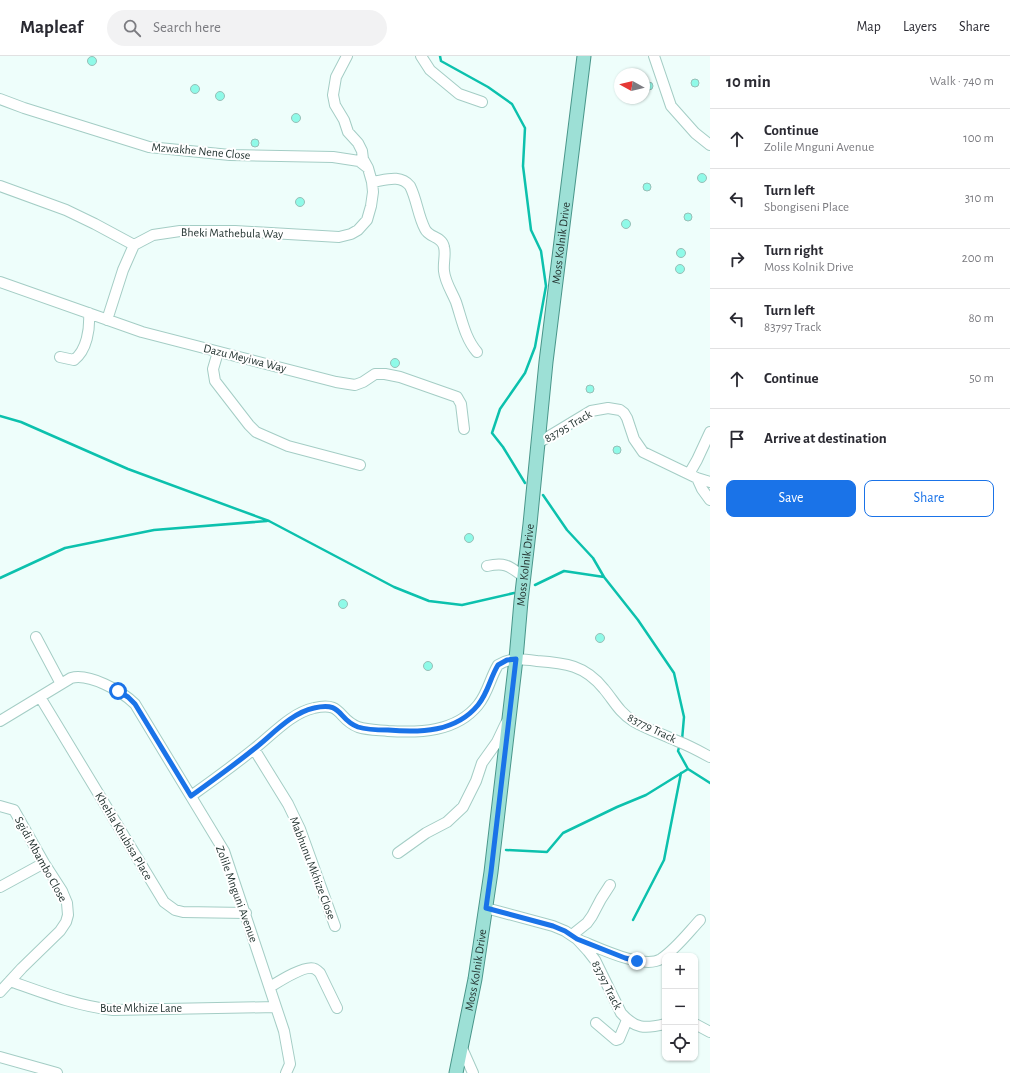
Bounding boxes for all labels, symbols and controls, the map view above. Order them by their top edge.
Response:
search box [107,10,387,46]
icon: search [121,17,143,39]
text: Mapleaf [20,18,83,37]
text: Search here [153,20,221,35]
text: Map [856,20,881,34]
text: Layers [903,20,937,34]
text: Share [959,20,990,34]
north arrow [614,68,650,104]
text: 10 min [726,73,771,90]
text: Walk · 740 m [930,75,994,88]
text: Continue [764,123,819,138]
icon: ahead [726,128,748,150]
text: 100 m [963,132,994,145]
street label: Mzwakhe Nene Close [151,141,251,161]
text: Zolile Mnguni Avenue [764,141,874,154]
text: Turn left [764,183,815,198]
icon: left [726,188,748,210]
text: 310 m [965,192,994,205]
street label: Moss Kolnik Drive [550,201,572,285]
text: Sbongiseni Place [764,201,849,214]
street label: Bheki Mathebula Way [181,226,283,241]
text: Turn right [764,243,823,258]
icon: right [726,248,748,270]
text: 200 m [962,252,994,265]
text: Moss Kolnik Drive [764,261,854,274]
text: Turn left [764,303,815,318]
icon: left [726,308,748,330]
text: 80 m [968,312,994,325]
text: 83797 Track [764,321,821,334]
street label: Dazu Meyiwa Way [202,342,288,375]
icon: ahead [726,368,748,390]
text: Continue [764,371,819,386]
text: 50 m [969,372,994,385]
street label: 83795 Track [542,407,594,444]
icon: arrive [726,428,748,450]
text: Arrive at destination [764,431,887,446]
button: Save [726,480,856,517]
button: Share [864,480,994,517]
street label: Moss Kolnik Drive [515,523,536,607]
route start [109,682,127,700]
street label: 83779 Track [626,711,679,745]
street label: Khehla Khubisa Place [93,790,155,882]
street label: Sgidi Mbambo Close [13,814,69,904]
street label: Mabhunu Mkhize Close [288,815,338,921]
street label: Zolile Mnguni Avenue [214,844,260,944]
street label: Moss Kolnik Drive [463,928,488,1012]
route end [628,952,646,970]
map controls [662,953,698,1061]
button: + [662,953,698,989]
street label: 83797 Track [590,959,625,1012]
button: − [662,989,698,1025]
street label: Bute Mkhize Lane [100,1002,182,1014]
button: locate [662,1025,698,1061]

